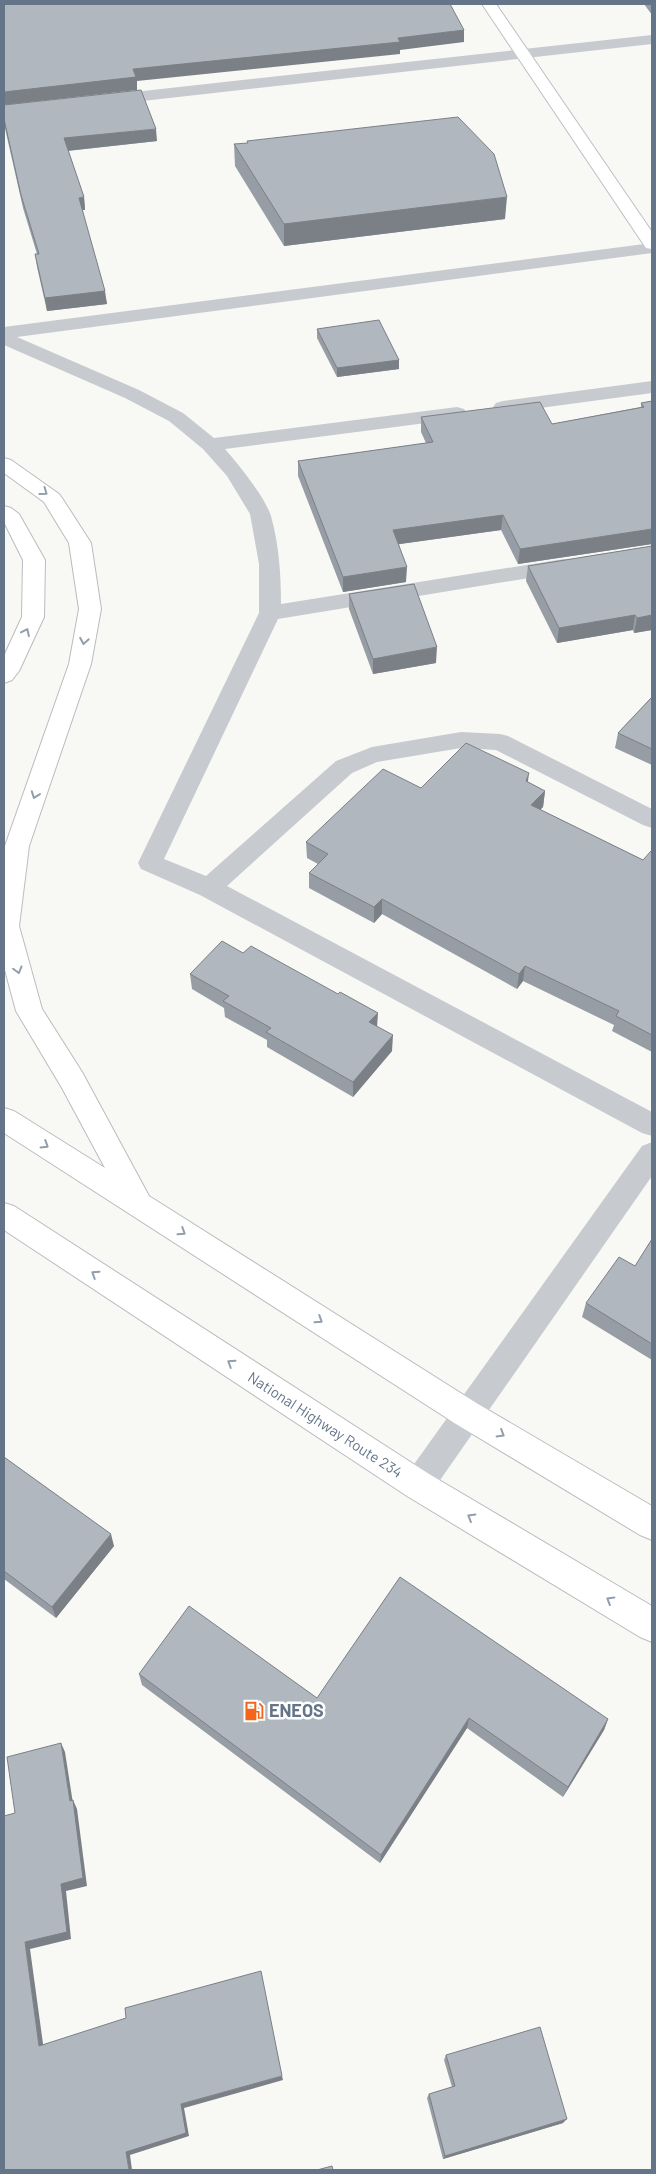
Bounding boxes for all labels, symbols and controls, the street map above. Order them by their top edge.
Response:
one-way arrow [38,486,47,494]
one-way arrow [20,628,30,637]
one-way arrow [80,636,90,645]
one-way arrow [31,790,41,799]
one-way arrow [12,965,22,973]
one-way arrow [40,1139,49,1149]
one-way arrow [177,1226,186,1235]
one-way arrow [91,1271,100,1281]
one-way arrow [314,1313,323,1323]
one-way arrow [227,1360,236,1370]
street label: National Highway Route 234 [245,1367,406,1481]
one-way arrow [496,1428,505,1438]
one-way arrow [467,1513,476,1523]
one-way arrow [607,1597,616,1607]
place label: ENEOS [269,1699,324,1721]
fuel station icon: ENEOS [243,1700,265,1722]

